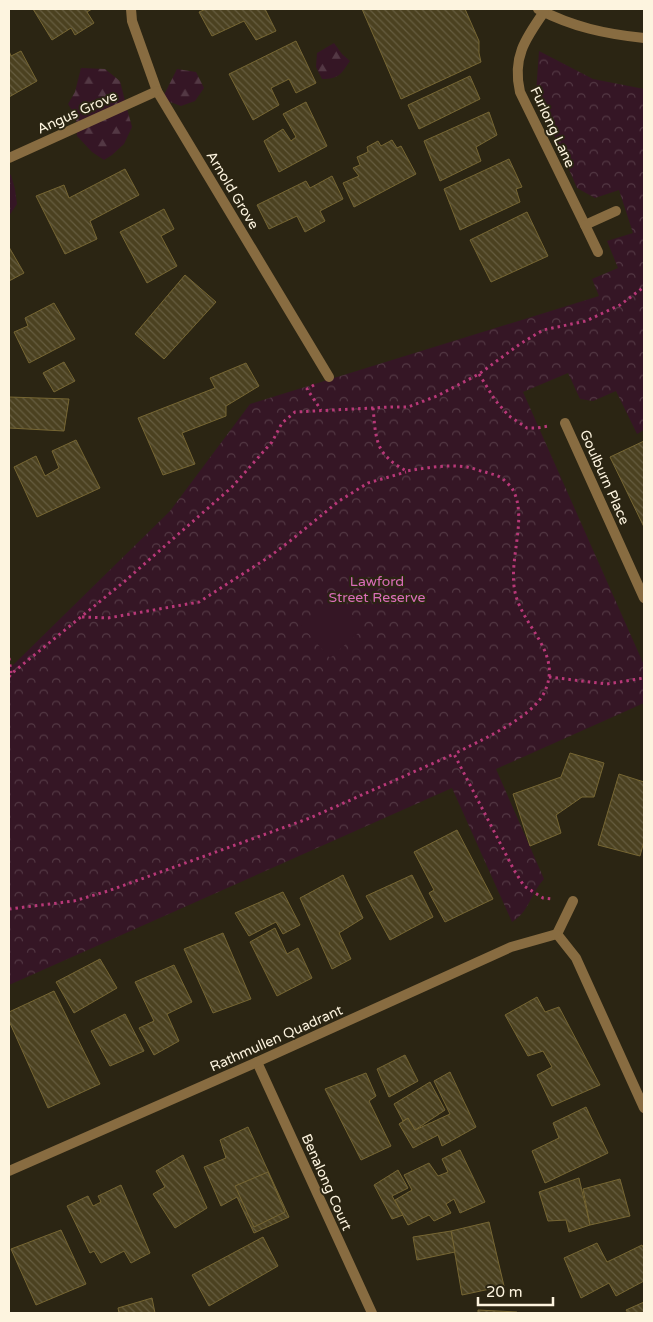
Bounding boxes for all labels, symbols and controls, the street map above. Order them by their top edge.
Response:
street label: Furlong Lane [526,84,579,170]
street label: Angus Grove [34,87,120,138]
street label: Arnold Grove [203,148,263,232]
street label: Goulburn Place [576,427,633,527]
park label: Lawford Street Reserve [329,573,425,606]
street label: Rathmullen Quadrant [207,1001,346,1075]
street label: Benalong Court [298,1131,356,1234]
scale bar [478,1274,553,1306]
text: 20 m [486,1283,523,1301]

